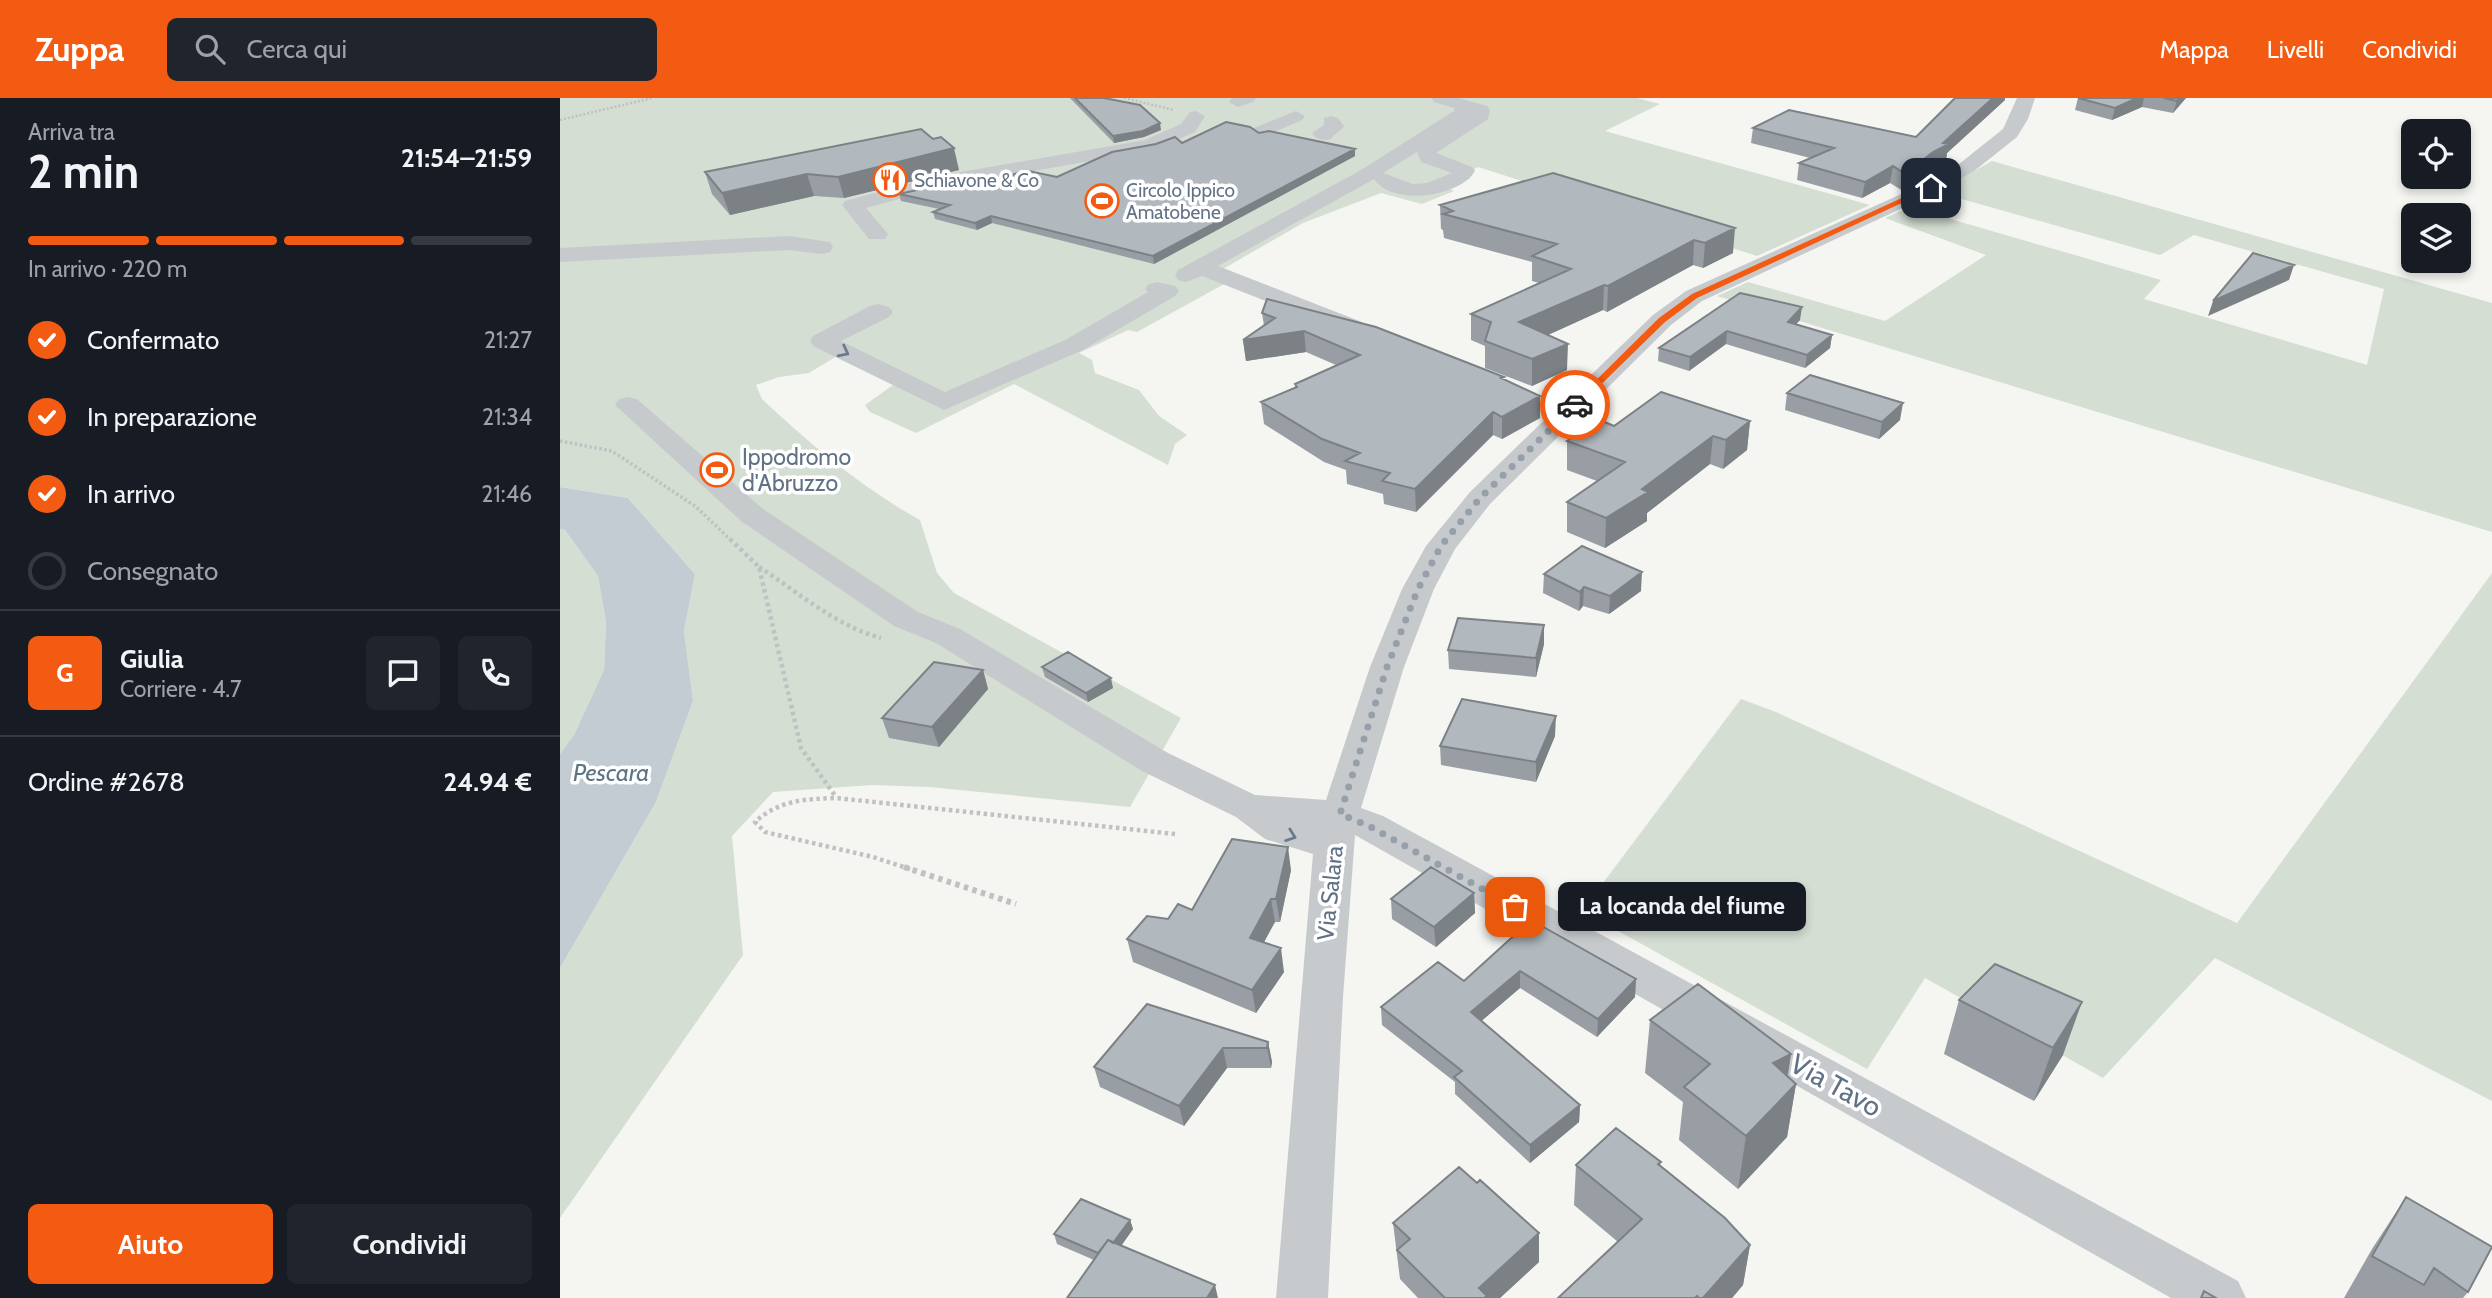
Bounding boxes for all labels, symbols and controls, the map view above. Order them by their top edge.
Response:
search box [167,18,657,81]
text: Zuppa [35,29,125,69]
icon: search [191,30,229,68]
text: Cerca qui [247,33,347,65]
text: Mappa [2160,35,2229,64]
text: Livelli [2267,35,2324,64]
text: Condividi [2362,35,2457,64]
text: Arriva tra [28,118,115,146]
map controls [2401,119,2471,273]
button: locate [2401,119,2471,189]
text: 21:54–21:59 [401,142,532,174]
text: 2 min [28,144,139,200]
pin [1901,158,1961,218]
restaurant icon: Schiavone & Co [871,161,909,199]
place label: Schiavone & Co [914,169,1039,192]
icon: home [1912,169,1950,207]
place label: Circolo Ippico Amatobene [1126,179,1235,224]
sports icon: Circolo Ippico Amatobene [1083,182,1121,220]
button: layers [2401,203,2471,273]
text: In arrivo · 220 m [28,255,187,283]
icon: check [28,321,66,359]
text: Confermato [87,324,219,356]
text: 21:27 [484,326,532,354]
one-way arrow [837,343,849,357]
courier [1540,370,1610,440]
icon: car [1556,386,1594,424]
icon: check [28,398,66,436]
text: In preparazione [87,401,257,433]
text: 21:34 [482,403,532,431]
place label: Ippodromo d'Abruzzo [742,443,851,497]
sports icon: Ippodromo d'Abruzzo [698,451,736,489]
icon: check [28,475,66,513]
text: In arrivo [87,478,175,510]
text: 21:46 [481,480,532,508]
text: Consegnato [87,555,218,587]
button: chat [366,636,440,710]
button: phone [458,636,532,710]
text: Giulia [120,643,184,675]
text: G [56,657,74,689]
text: Corriere · 4.7 [120,675,242,703]
water label: Pescara [573,758,649,787]
text: Ordine #2678 [28,766,185,798]
text: 24.94 € [443,766,532,798]
one-way arrow [1284,828,1296,842]
street label: Via Salara [1311,844,1349,942]
pin [1485,877,1545,937]
callout: La locanda del fiume [1557,882,1806,932]
icon: bag [1496,888,1534,926]
text: La locanda del fiume [1579,892,1785,920]
street label: Via Tavo [1784,1046,1888,1124]
button: Aiuto [28,1204,273,1284]
button: Condividi [287,1204,532,1284]

